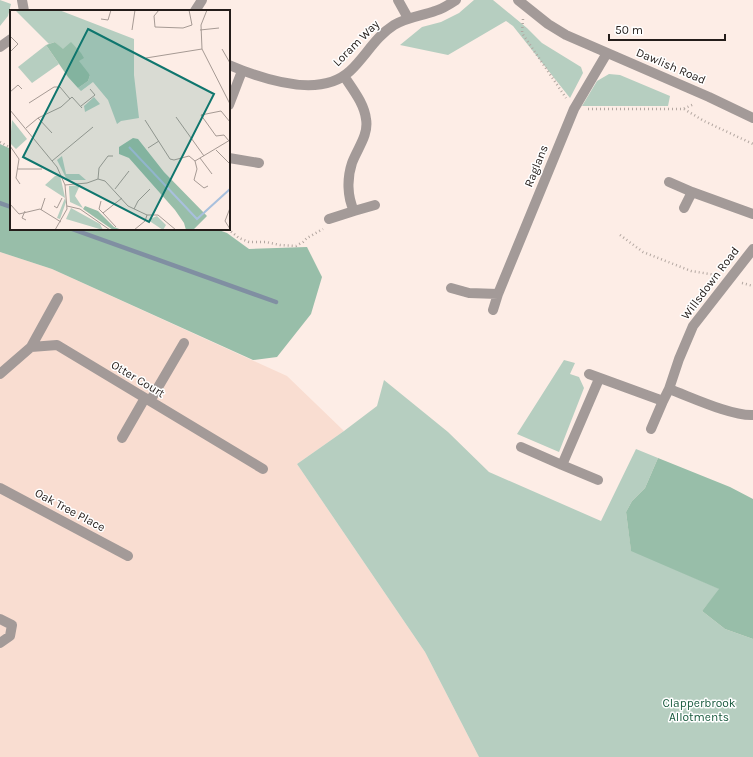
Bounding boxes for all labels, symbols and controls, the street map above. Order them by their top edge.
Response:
inset map [10,10,230,230]
scale bar [609,16,725,42]
street label: Loram Way [330,17,382,69]
text: 50 m [615,23,643,37]
street label: Dawlish Road [634,45,708,87]
street label: Raglans [521,143,551,189]
street label: Willsdown Road [678,244,742,322]
street label: Otter Court [109,358,168,401]
street label: Oak Tree Place [32,486,108,534]
park label: Clapperbrook Allotments [662,696,736,724]

